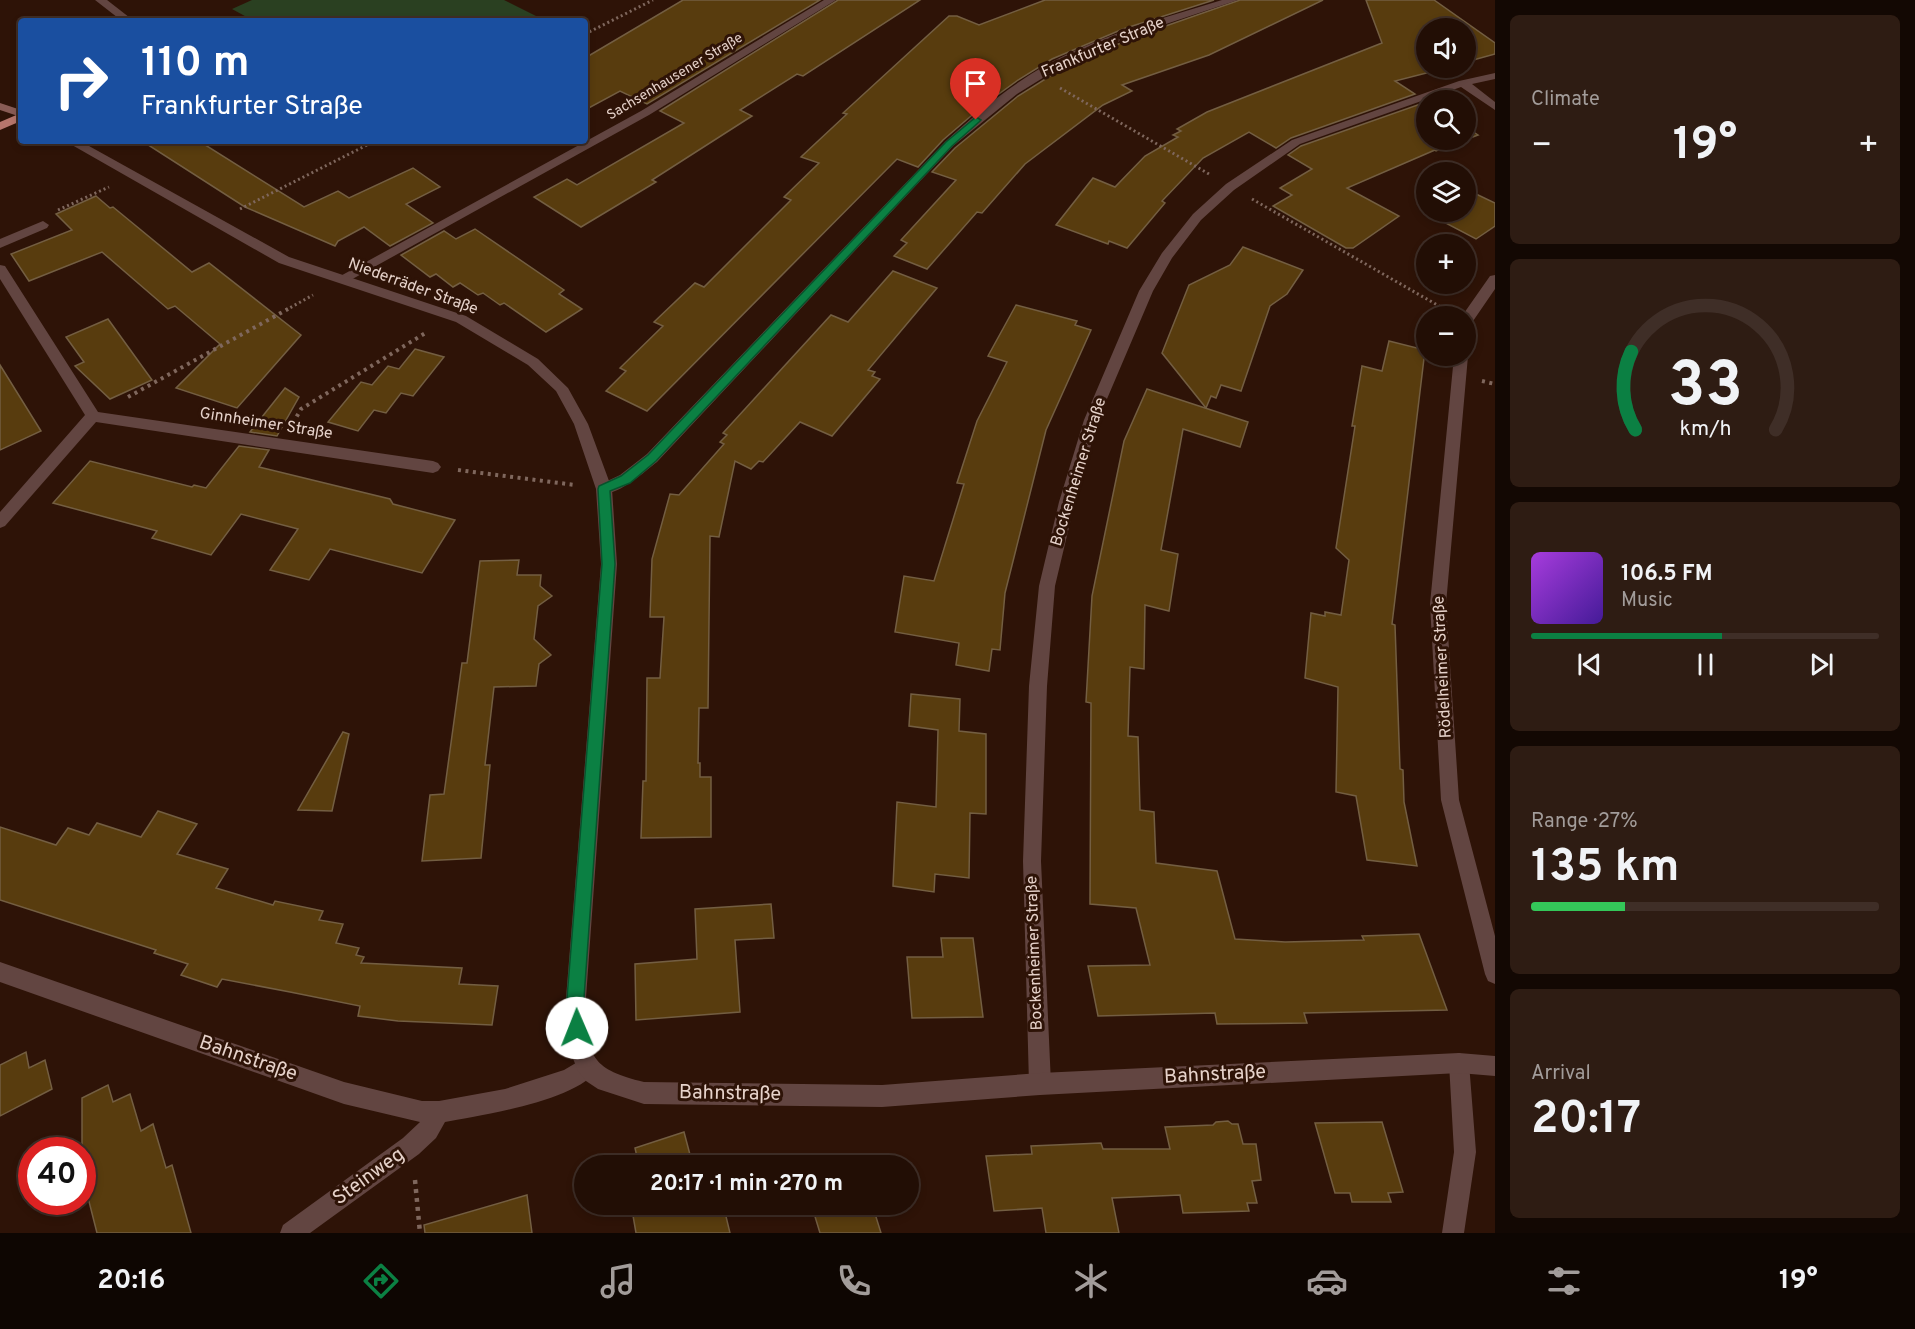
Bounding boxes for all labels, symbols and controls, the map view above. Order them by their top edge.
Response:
street label: Frankfurter Straße [1039,13,1167,83]
map controls [1416,18,1476,366]
button: sound [1416,18,1476,78]
street label: Sachsenhausener Straße [604,30,746,124]
text: 110 m [141,38,250,91]
icon: right [42,42,120,120]
pin [950,58,1001,120]
icon: arrive [959,67,992,100]
text: Climate [1531,87,1600,113]
text: Frankfurter Straße [141,90,363,124]
button: search [1416,90,1476,150]
text: 19° [1673,118,1737,175]
text: − [1531,126,1552,168]
text: + [1858,126,1879,168]
button: layers [1416,162,1476,222]
button: + [1416,234,1476,294]
street label: Niederräder Straße [345,254,481,320]
button: − [1416,306,1476,366]
text: 33 [1668,349,1742,428]
street label: Bockenheimer Straße [1047,395,1111,549]
street label: Ginnheimer Straße [198,404,334,444]
text: km/h [1679,416,1731,443]
text: 106.5 FM [1621,561,1713,588]
text: Music [1621,588,1673,614]
street label: Rödelheimer Straße [1429,595,1457,739]
icon: previous [1573,648,1606,681]
icon: pause [1689,648,1722,681]
icon: next [1805,648,1838,681]
text: Range · 27% [1531,809,1638,835]
text: 135 km [1531,840,1679,897]
street label: Bockenheimer Straße [1022,875,1048,1031]
position arrow [545,996,609,1060]
street label: Bahnstraße [195,1030,301,1088]
street label: Bahnstraße [1163,1059,1267,1091]
text: Arrival [1531,1061,1591,1087]
street label: Bahnstraße [679,1080,781,1108]
text: 20:17 [1531,1092,1641,1149]
speed limit sign: 40 [18,1137,96,1215]
street label: Steinweg [328,1142,410,1212]
text: 20:17 · 1 min · 270 m [650,1171,843,1198]
icon: directions [360,1260,402,1302]
icon: music [597,1260,639,1302]
icon: phone [833,1260,875,1302]
icon: climate [1070,1260,1112,1302]
icon: car [1306,1260,1348,1302]
icon: filters [1543,1260,1585,1302]
text: 20:16 [97,1264,165,1298]
text: 19° [1779,1264,1818,1298]

